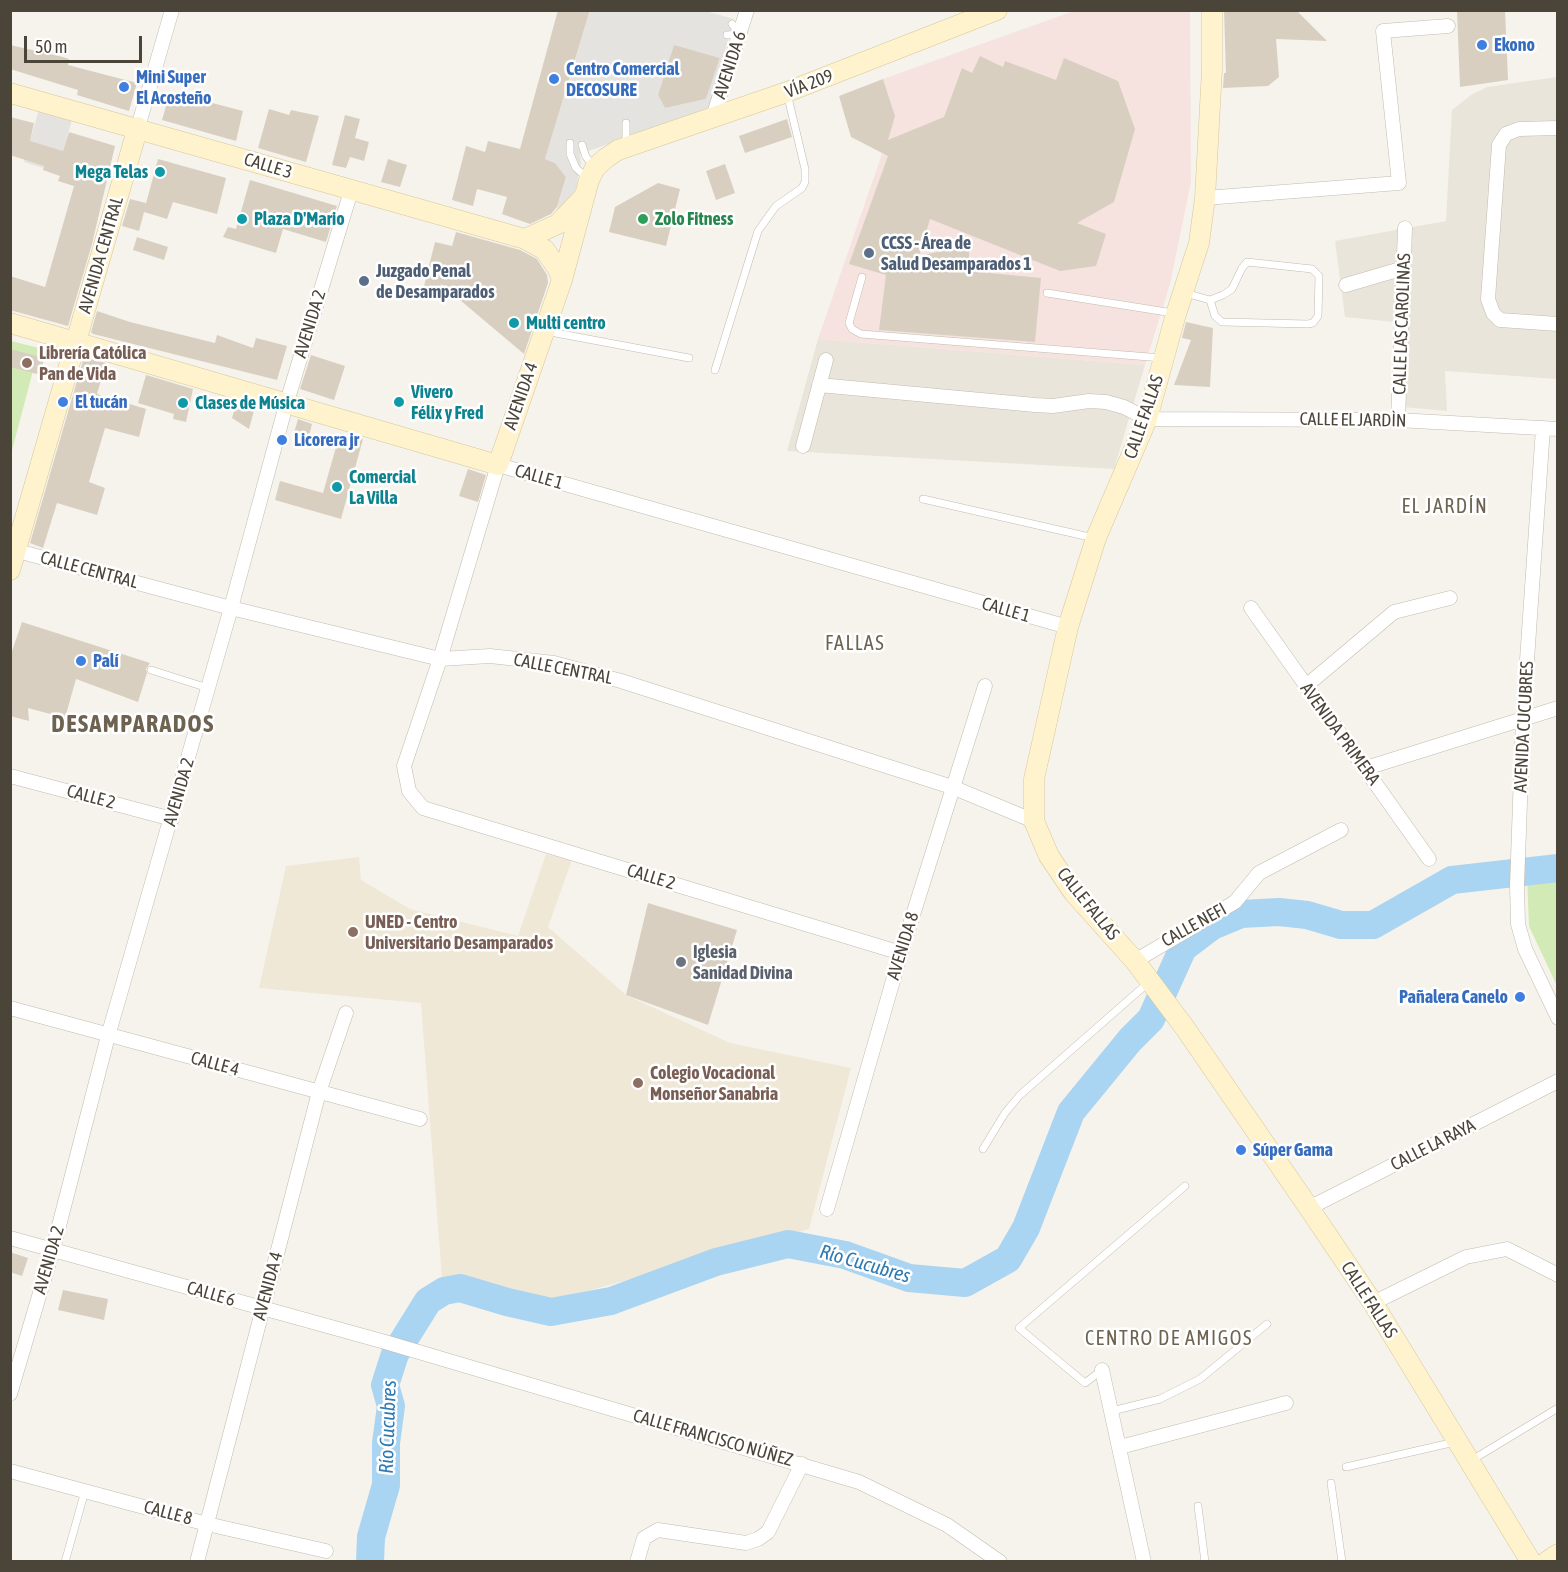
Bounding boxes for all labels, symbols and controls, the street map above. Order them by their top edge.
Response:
scale bar [27,24,146,62]
street label: AVENIDA 6 [709,28,751,102]
place label: Ekono [1494,34,1535,56]
text: 50 m [35,36,67,57]
marker: Ekono [1475,38,1489,52]
place label: Centro Comercial DECOSURE [566,58,679,100]
street label: VÍA 209 [782,65,836,103]
place label: Mini Super El Acosteño [136,66,212,109]
marker: Centro Comercial DECOSURE [547,72,561,86]
marker: Mini Super El Acosteño [117,80,131,94]
street label: CALLE 3 [241,148,295,184]
place label: Mega Telas [75,161,148,183]
marker: Mega Telas [153,165,167,179]
street label: AVENIDA CENTRAL [74,194,128,316]
place label: Plaza D'Mario [254,208,345,230]
place label: Zolo Fitness [655,208,733,230]
marker: Plaza D'Mario [235,212,249,226]
marker: Zolo Fitness [636,212,650,226]
place label: CCSS - Área de Salud Desamparados 1 [881,232,1032,274]
marker: CCSS - Área de Salud Desamparados 1 [862,246,876,260]
street label: CALLE LAS CAROLINAS [1389,253,1415,395]
place label: Juzgado Penal de Desamparados [376,260,495,302]
marker: Juzgado Penal de Desamparados [357,274,371,288]
street label: AVENIDA 2 [289,287,331,361]
place label: Multi centro [526,312,606,334]
marker: Multi centro [507,316,521,330]
place label: Librería Católica Pan de Vida [39,342,146,385]
marker: Librería Católica Pan de Vida [20,356,34,370]
street label: AVENIDA 4 [499,359,543,433]
street label: CALLE FALLAS [1120,372,1168,462]
place label: Vivero Félix y Fred [411,381,483,424]
place label: El tucán [75,391,128,413]
place label: Clases de Música [195,392,305,414]
marker: El tucán [56,395,70,409]
marker: Vivero Félix y Fred [392,395,406,409]
marker: Clases de Música [176,396,190,410]
street label: CALLE EL JARDÌN [1299,408,1407,432]
place label: Licorera jr [294,429,359,451]
marker: Licorera jr [275,433,289,447]
street label: CALLE 1 [512,460,566,494]
place label: Comercial La Villa [349,466,416,508]
marker: Comercial La Villa [330,480,344,494]
district label: EL JARDÍN [1402,495,1488,519]
street label: CALLE CENTRAL [38,547,140,593]
street label: CALLE 1 [979,593,1033,627]
district label: FALLAS [825,632,885,656]
street label: CALLE CENTRAL [512,649,614,689]
place label: Palí [93,650,119,672]
marker: Palí [74,654,88,668]
street label: AVENIDA CUCUBRES [1510,661,1538,793]
street label: AVENIDA PRIMERA [1296,679,1384,789]
district label: DESAMPARADOS [51,710,215,738]
street label: AVENIDA 2 [159,755,199,829]
street label: CALLE 2 [64,780,118,814]
street label: CALLE 2 [624,859,678,895]
street label: CALLE FALLAS [1052,863,1124,945]
street label: CALLE NEFI [1158,898,1230,952]
street label: AVENIDA 8 [882,909,924,983]
place label: UNED - Centro Universitario Desamparados [365,911,553,954]
marker: UNED - Centro Universitario Desamparados [346,925,360,939]
place label: Iglesia Sanidad Divina [693,941,793,984]
marker: Iglesia Sanidad Divina [674,955,688,969]
place label: Pañalera Canelo [1399,986,1508,1008]
marker: Pañalera Canelo [1513,990,1527,1004]
street label: CALLE 4 [188,1047,242,1081]
place label: Colegio Vocacional Monseñor Sanabria [650,1062,778,1104]
marker: Colegio Vocacional Monseñor Sanabria [631,1076,645,1090]
street label: CALLE LA RAYA [1387,1114,1479,1176]
place label: Súper Gama [1253,1139,1333,1161]
marker: Súper Gama [1234,1143,1248,1157]
street label: AVENIDA 2 [29,1223,69,1297]
water label: Río Cucubres [817,1240,913,1288]
street label: AVENIDA 4 [249,1249,287,1323]
street label: CALLE FALLAS [1336,1258,1402,1342]
street label: CALLE 6 [184,1277,238,1311]
district label: CENTRO DE AMIGOS [1085,1327,1253,1351]
water label: Río Cucubres [374,1380,402,1474]
street label: CALLE FRANCISCO NÚÑEZ [631,1405,795,1471]
street label: CALLE 8 [141,1496,195,1530]

